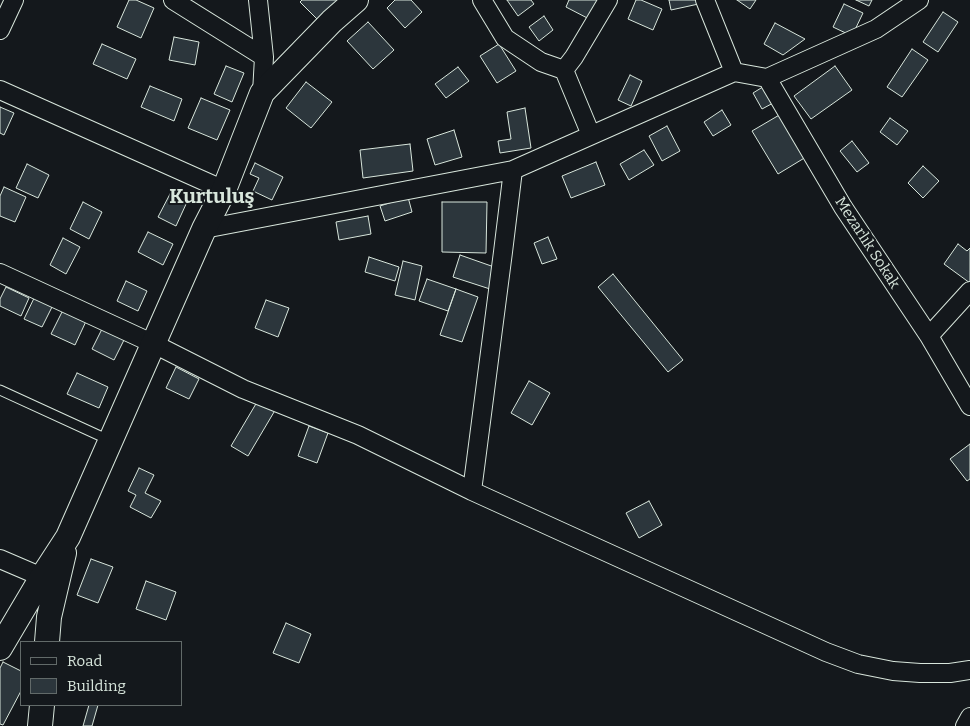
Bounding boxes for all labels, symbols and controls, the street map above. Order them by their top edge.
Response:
district label: Kurtuluş [169,185,255,209]
street label: Mezarlık Sokak [831,194,903,292]
legend [20,641,182,706]
text: Road [67,652,102,670]
text: Building [67,677,126,695]

